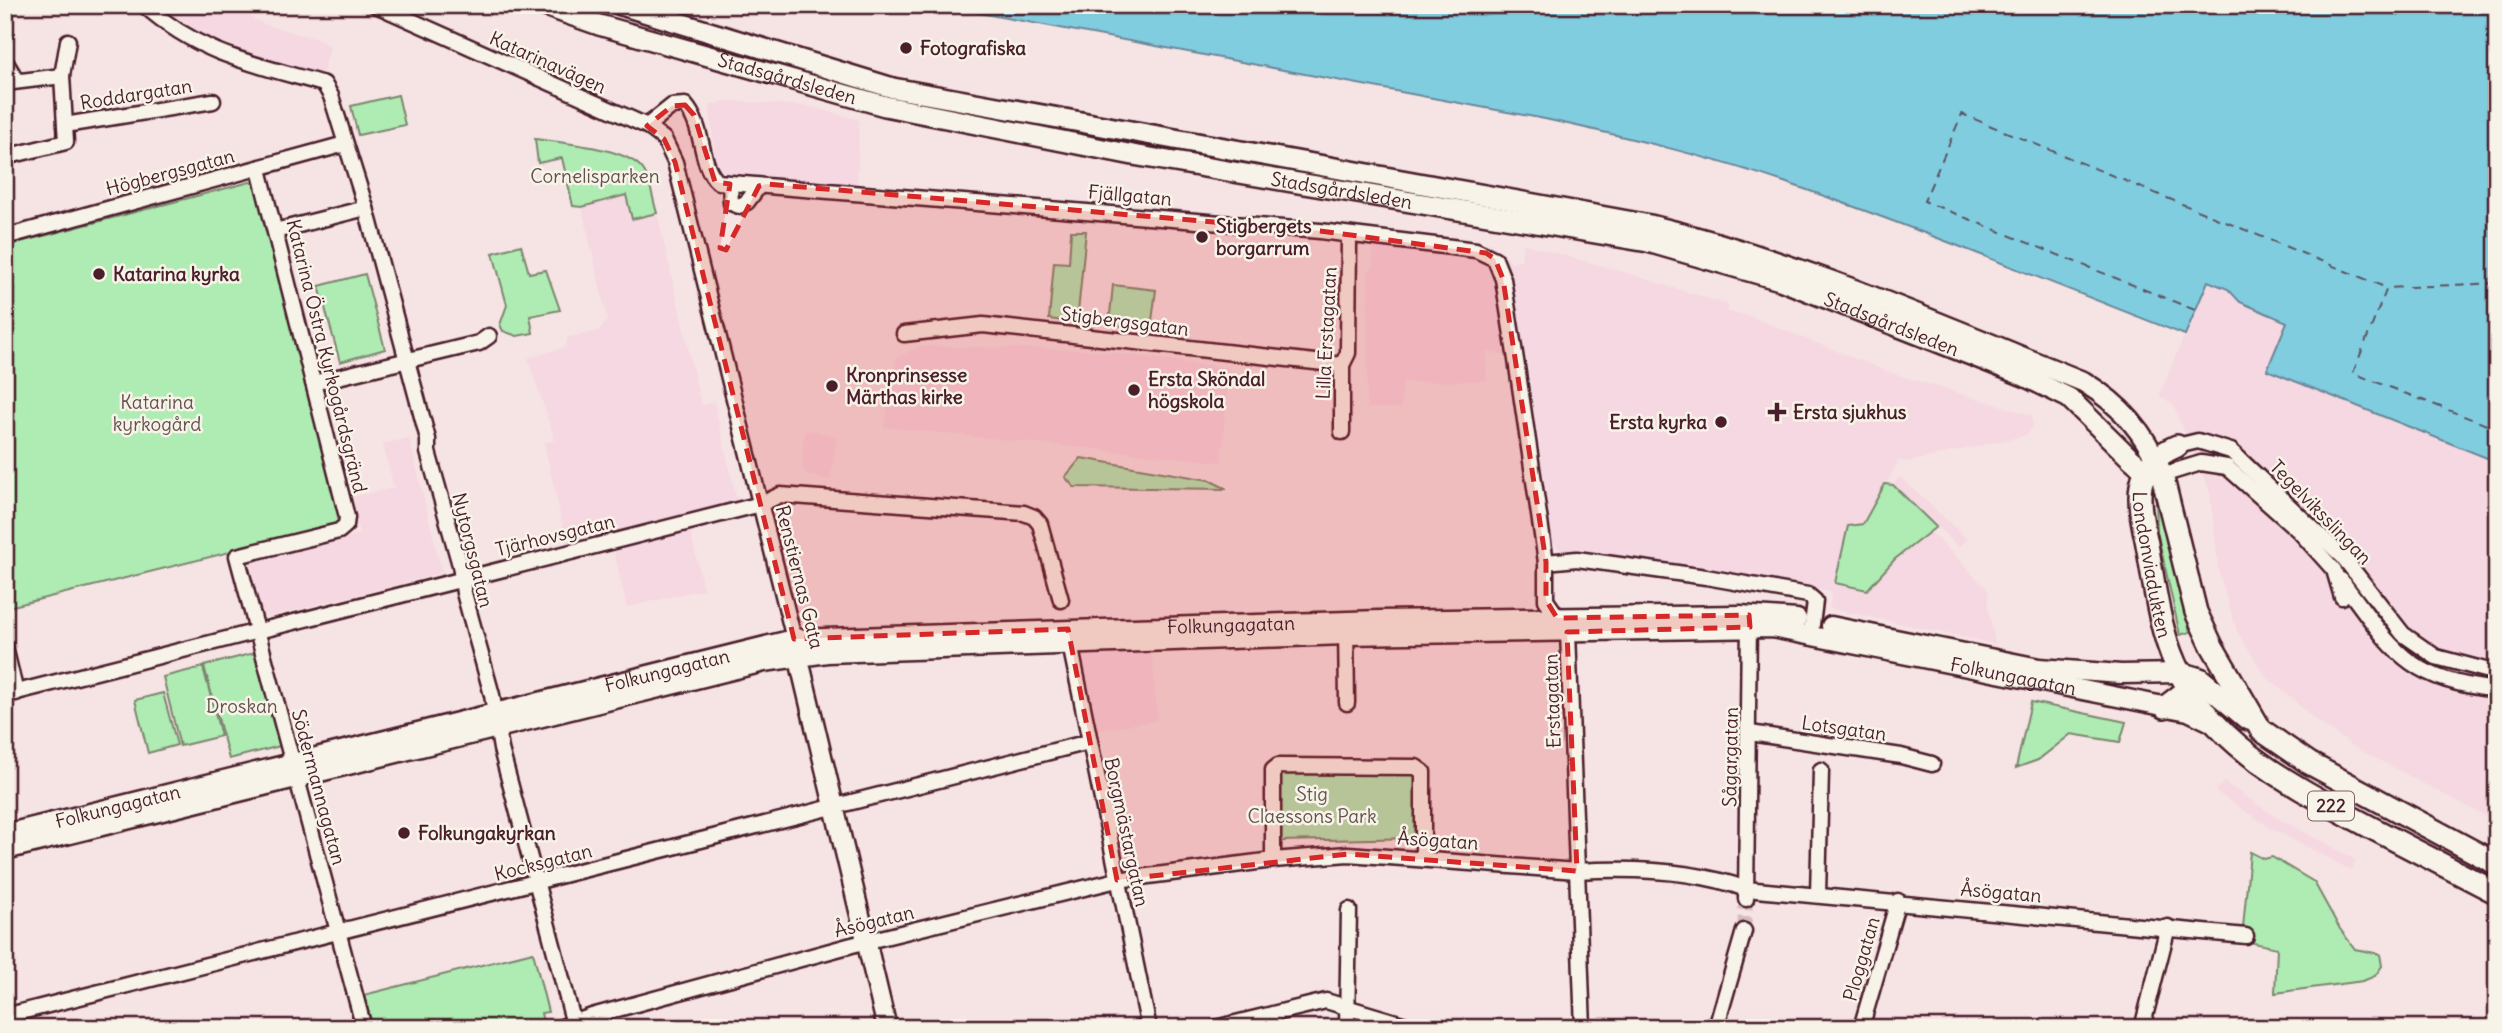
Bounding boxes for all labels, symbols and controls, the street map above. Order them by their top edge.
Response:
street label: Katarinavägen [486,26,610,98]
place label: Fotografiska [920,36,1026,60]
marker: Fotografiska [898,40,914,56]
street label: Stadsgårdsleden [715,47,859,109]
street label: Roddargatan [78,73,194,115]
street label: Högbergsgatan [103,143,237,201]
park label: Cornelisparken [530,164,660,188]
street label: Stadsgårdsleden [1269,166,1414,214]
street label: Fjällgatan [1087,179,1173,211]
place label: Stigbergets borgarrum [1216,214,1312,260]
street label: Katarina Östra Kyrkogårdsgränd [281,217,373,495]
marker: Stigbergets borgarrum [1194,229,1210,245]
place label: Katarina kyrka [113,262,240,286]
marker: Katarina kyrka [91,266,107,282]
street label: Lilla Erstagatan [1311,266,1341,400]
street label: Stadsgårdsleden [1821,287,1962,361]
street label: Stigbergsgatan [1060,301,1190,341]
place label: Kronprinsesse Märthas kirke [846,363,967,409]
place label: Ersta Sköndal högskola [1148,367,1265,413]
marker: Kronprinsesse Märthas kirke [824,378,840,394]
marker: Ersta Sköndal högskola [1126,382,1142,398]
park label: Katarina kyrkogård [113,390,201,436]
place label: Ersta sjukhus [1793,400,1907,424]
marker: Ersta sjukhus [1767,402,1787,422]
place label: Ersta kyrka [1609,410,1707,434]
marker: Ersta kyrka [1713,414,1729,430]
street label: Tegelviksslingan [2265,455,2377,569]
street label: Nytorgsgatan [447,490,499,610]
street label: Londonviadukten [2128,491,2177,640]
street label: Renstiernas Gata [771,503,829,651]
street label: Tjärhovsgatan [493,509,617,561]
street label: Folkungagatan [1167,611,1295,639]
street label: Folkungagatan [602,643,732,697]
street label: Folkungagatan [1948,652,2078,700]
street label: Erstagatan [1538,653,1566,749]
park label: Droskan [206,694,278,718]
street label: Södermannagatan [287,706,351,868]
street label: Sågargatan [1717,707,1743,807]
street label: Lotsgatan [1800,710,1888,746]
street label: Borgmästargatan [1099,755,1155,909]
street label: Folkungagatan [53,779,183,833]
park label: Stig Claessons Park [1247,782,1377,828]
road number: 222 [2308,792,2354,820]
place label: Folkungakyrkan [418,821,556,845]
marker: Folkungakyrkan [396,825,412,841]
street label: Åsögatan [1397,825,1479,855]
street label: Kocksgatan [492,838,594,886]
street label: Åsögatan [1959,877,2043,907]
street label: Åsögatan [832,900,916,942]
street label: Ploggatan [1838,914,1884,1004]

